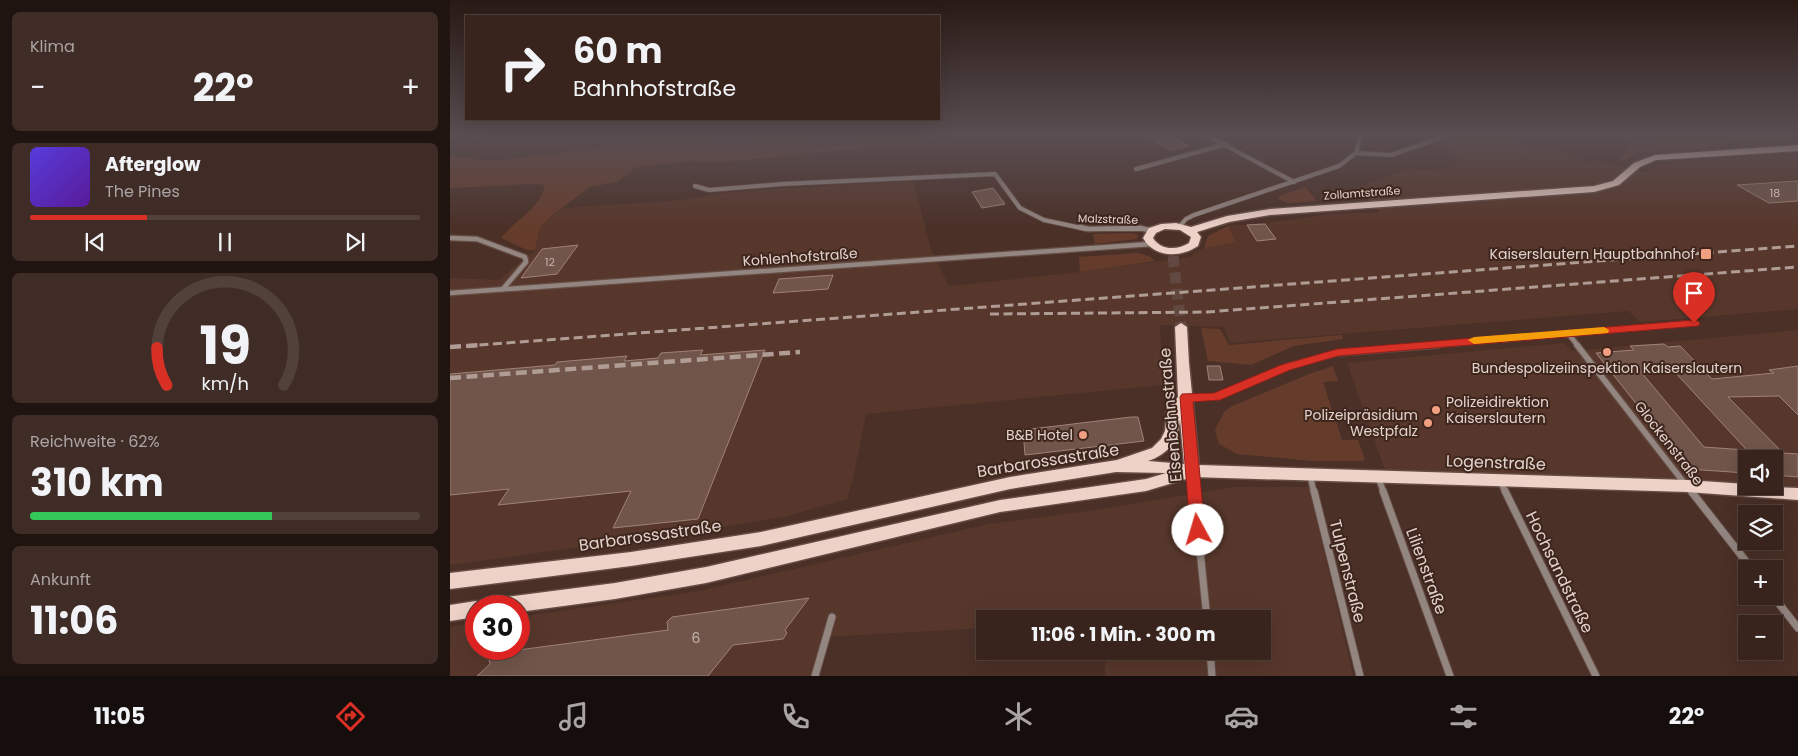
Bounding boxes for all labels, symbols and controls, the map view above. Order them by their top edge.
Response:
text: 60 m [573,26,663,75]
text: Klima [30,35,75,58]
icon: right [490,35,555,100]
text: 22° [193,61,254,114]
text: − [30,68,45,107]
text: + [401,68,420,107]
text: Bahnhofstraße [573,73,736,104]
text: Afterglow [105,151,200,178]
text: The Pines [105,180,180,203]
street label: Zollamtstraße [1323,182,1401,204]
house number: 18 [1770,185,1780,201]
street label: Malzstraße [1078,210,1139,228]
icon: previous [81,228,109,256]
icon: pause [211,228,239,256]
icon: next [341,228,369,256]
street label: Kohlenhofstraße [742,243,858,271]
place label: Kaiserslautern Hauptbahnhof [1490,244,1695,264]
marker: Kaiserslautern Hauptbahnhof [1699,247,1713,261]
house number: 12 [545,254,555,270]
pin [1673,272,1715,323]
icon: arrive [1680,279,1708,307]
text: 19 [199,309,251,382]
marker: Bundespolizeiinspektion Kaiserslautern [1601,346,1613,358]
street label: Eisenbahnstraße [1153,347,1188,483]
place label: Bundespolizeiinspektion Kaiserslautern [1472,358,1742,378]
text: km/h [201,371,249,396]
place label: Polizeidirektion Kaiserslautern [1446,392,1549,428]
street label: Glockenstraße [1630,397,1708,490]
marker: Polizeidirektion Kaiserslautern [1430,404,1442,416]
place label: Polizeipräsidium Westpfalz [1304,405,1418,441]
marker: Polizeipräsidium Westpfalz [1422,417,1434,429]
place label: B&B Hotel [1006,425,1073,445]
marker: B&B Hotel [1077,429,1089,441]
text: Reichweite · 62% [30,430,160,453]
street label: Barbarossastraße [975,438,1121,483]
street label: Logenstraße [1446,449,1546,476]
map controls [1738,450,1783,660]
button: sound [1738,450,1783,495]
text: 310 km [30,456,164,509]
position arrow [1171,503,1223,555]
button: layers [1738,505,1783,550]
street label: Hochsandstraße [1520,507,1599,637]
street label: Barbarossastraße [577,514,723,557]
street label: Tulpenstraße [1324,517,1371,625]
street label: Lilienstraße [1400,525,1453,618]
button: + [1738,560,1783,605]
text: Ankunft [30,568,91,591]
text: 11:06 [30,594,118,647]
speed limit sign: 30 [465,595,530,660]
button: − [1738,615,1783,660]
text: 11:06 · 1 Min. · 300 m [1031,621,1216,648]
house number: 6 [692,628,701,648]
icon: directions [333,699,368,734]
icon: music [556,699,591,734]
icon: phone [778,699,813,734]
icon: climate [1001,699,1036,734]
icon: car [1224,699,1259,734]
icon: filters [1446,699,1481,734]
text: 11:05 [94,701,145,732]
text: 22° [1669,701,1704,732]

